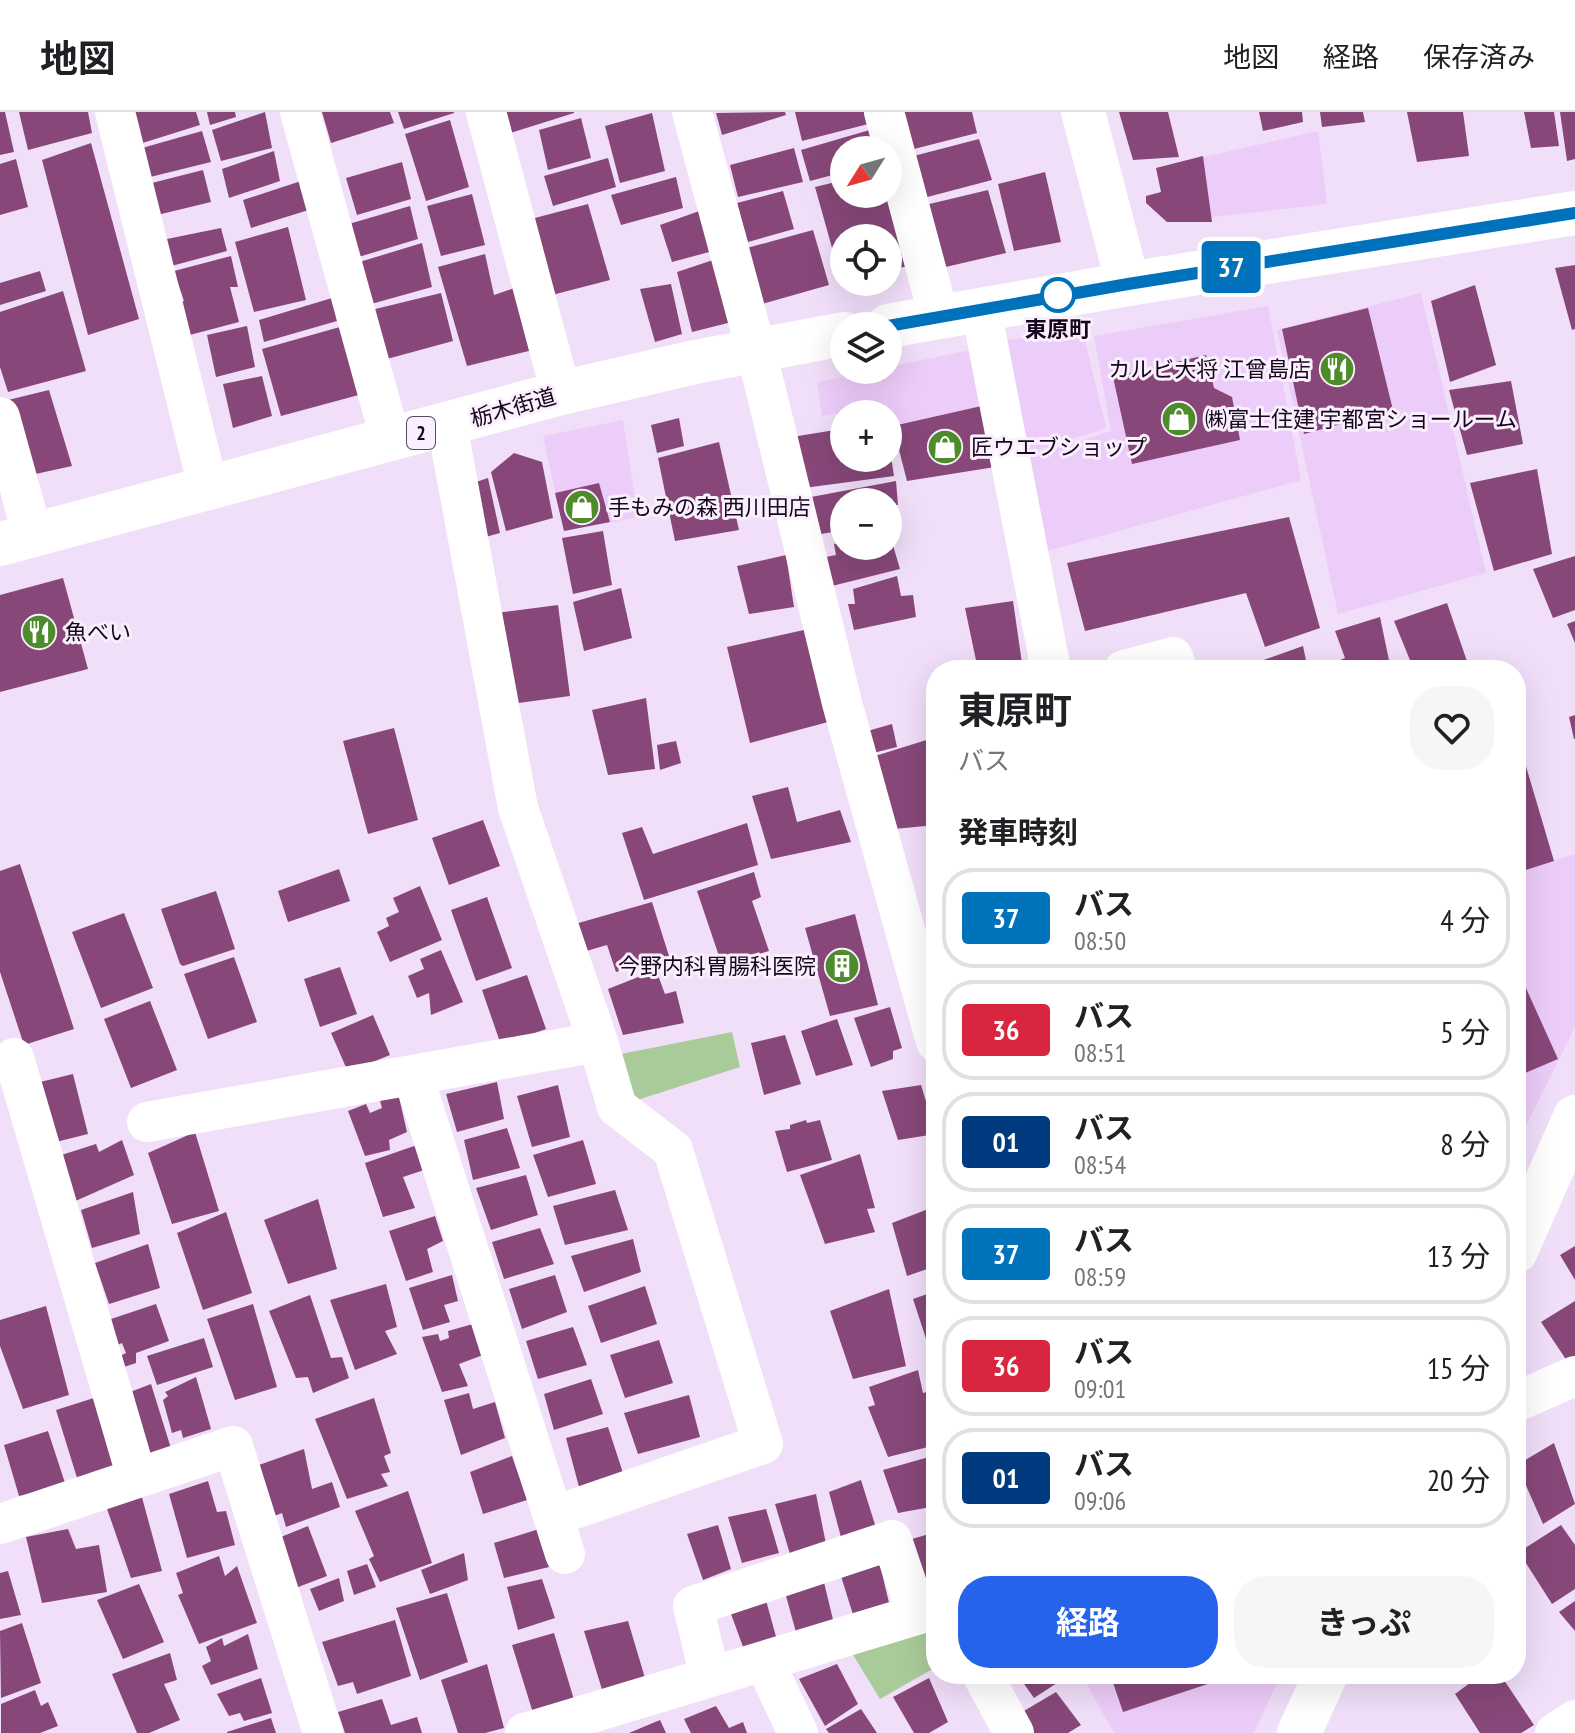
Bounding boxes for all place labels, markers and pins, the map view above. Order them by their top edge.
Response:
marker: 東原町 [1041,278,1075,312]
place label: 東原町 [1025,315,1091,343]
restaurant icon: カルビ大将 江曾島店 [1318,350,1356,388]
place label: カルビ大将 江曾島店 [1108,355,1311,383]
shop icon: ㈱富士住建 宇都宮ショールーム [1160,400,1198,438]
place label: ㈱富士住建 宇都宮ショールーム [1205,405,1517,433]
shop icon: 匠ウエブショップ [926,428,964,466]
place label: 匠ウエブショップ [971,433,1147,461]
shop icon: 手もみの森 西川田店 [563,488,601,526]
place label: 手もみの森 西川田店 [608,493,811,521]
restaurant icon: 魚べい [20,613,58,651]
place label: 魚べい [65,618,131,646]
building icon: 今野内科胃腸科医院 [823,947,861,985]
place label: 今野内科胃腸科医院 [618,952,816,980]

